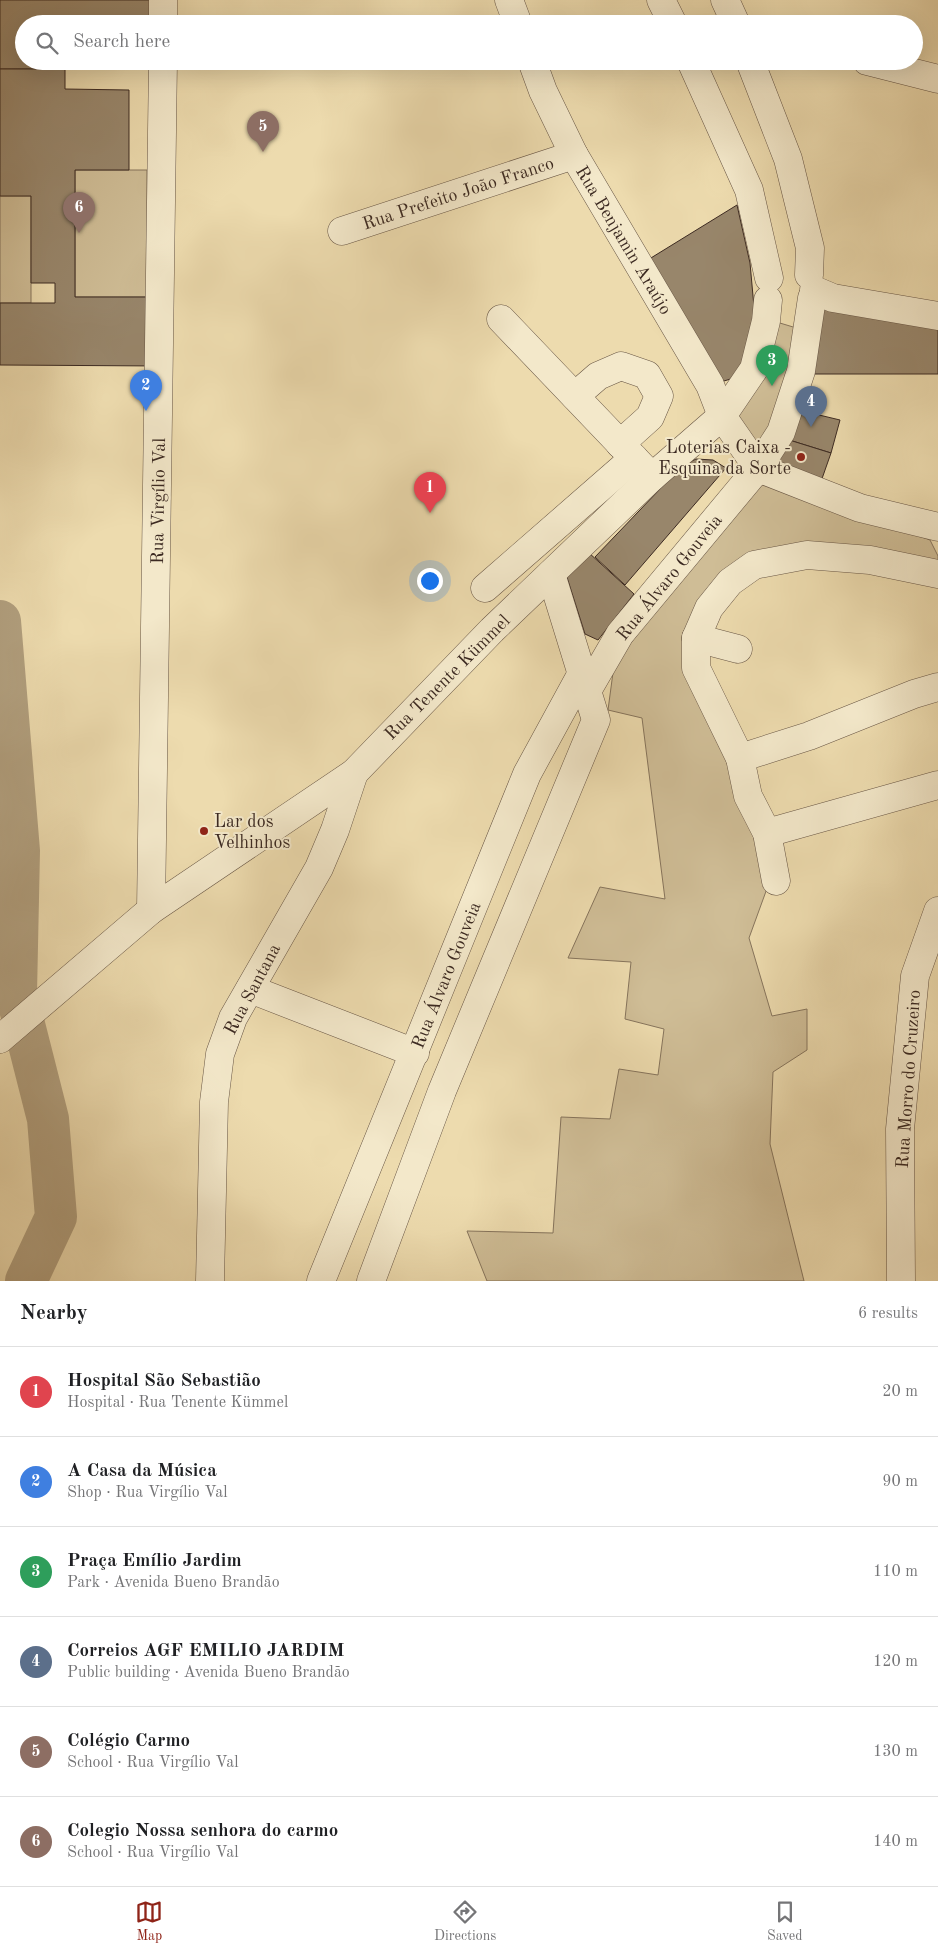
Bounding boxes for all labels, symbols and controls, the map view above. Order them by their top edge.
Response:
search box [15,15,923,70]
icon: search [33,29,61,57]
text: Search here [73,33,170,52]
pin: 5 [247,111,279,152]
street label: Rua Prefeito João Franco [360,154,556,233]
street label: Rua Benjamin Araújo [572,163,675,318]
pin: 6 [63,192,95,233]
pin: 3 [756,345,788,386]
pin: 2 [130,370,162,411]
pin: 4 [795,386,827,427]
street label: Rua Virgílio Val [149,438,169,564]
place label: Loterias Caixa - Esquina da Sorte [658,439,791,478]
marker: Loterias Caixa - Esquina da Sorte [795,451,807,463]
pin: 1 [414,472,446,513]
street label: Rua Álvaro Gouveia [610,509,726,644]
your location [417,568,443,594]
street label: Rua Tenente Kümmel [382,612,514,744]
place label: Lar dos Velhinhos [214,813,290,852]
marker: Lar dos Velhinhos [198,825,210,837]
street label: Rua Álvaro Gouveia [406,898,485,1051]
street label: Rua Santana [221,941,284,1038]
street label: Rua Morro do Cruzeiro [894,989,924,1169]
text: Nearby [20,1303,88,1324]
text: 6 results [858,1306,918,1322]
text: Hospital São Sebastião [67,1372,261,1391]
text: 1 [31,1384,41,1400]
text: 20 m [882,1384,918,1400]
text: Hospital · Rua Tenente Kümmel [67,1395,288,1411]
text: A Casa da Música [67,1462,217,1481]
text: 2 [31,1474,41,1490]
text: 90 m [882,1474,918,1490]
text: Shop · Rua Virgílio Val [67,1485,228,1501]
text: Praça Emílio Jardim [67,1552,242,1571]
text: 3 [31,1564,41,1580]
text: 110 m [873,1564,918,1580]
text: Park · Avenida Bueno Brandão [67,1575,280,1591]
text: Correios AGF EMILIO JARDIM [67,1642,344,1661]
text: 4 [31,1654,41,1670]
text: 120 m [873,1654,918,1670]
text: Public building · Avenida Bueno Brandão [67,1665,350,1681]
text: Colégio Carmo [67,1732,190,1751]
text: 5 [31,1744,41,1760]
text: 130 m [873,1744,918,1760]
text: School · Rua Virgílio Val [67,1755,238,1771]
text: Colegio Nossa senhora do carmo [67,1822,338,1841]
text: 6 [31,1834,41,1850]
text: 140 m [873,1834,918,1850]
text: School · Rua Virgílio Val [67,1845,238,1861]
tab: Map [135,1898,163,1945]
tab: Directions [434,1898,496,1945]
tab: Saved [767,1898,803,1945]

